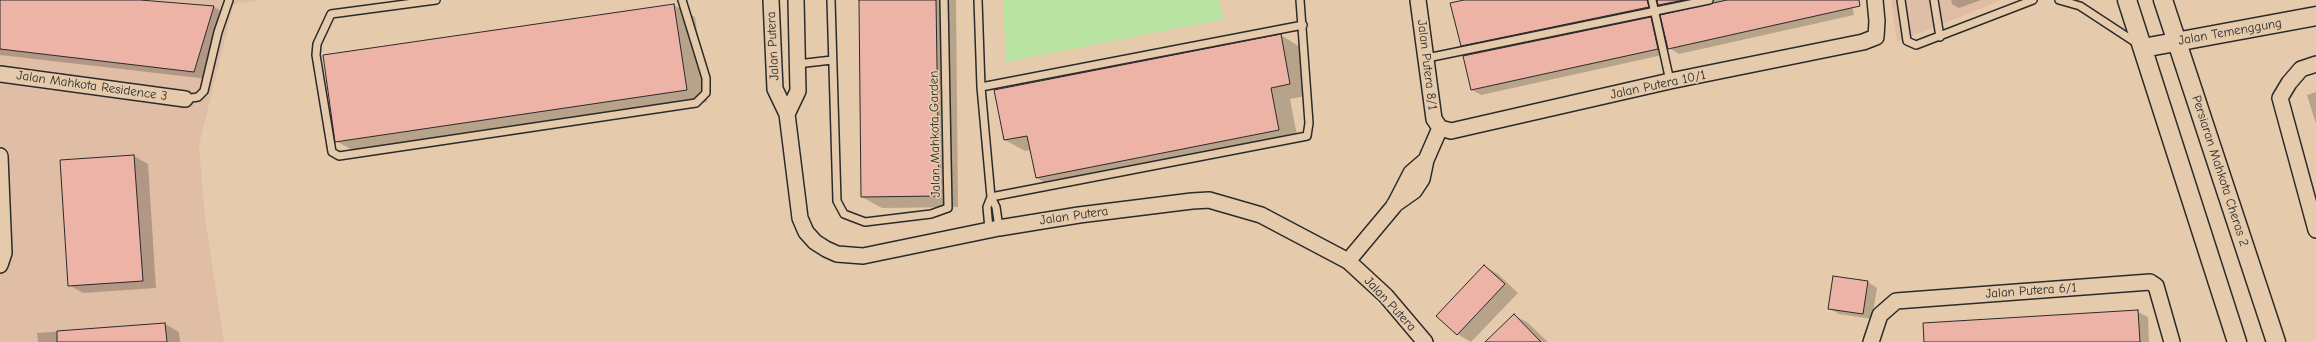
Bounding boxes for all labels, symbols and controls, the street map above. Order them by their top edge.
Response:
street label: Jalan Putera [763,11,783,81]
street label: Jalan Temenggung [2177,15,2283,49]
street label: Jalan Putera 8/1 [1414,19,1440,111]
street label: Jalan Putera 10/1 [1609,67,1707,103]
street label: Jalan Mahkota Residence 3 [16,68,168,104]
street label: Jalan Mahkota Garden [926,70,944,198]
street label: Persiaran Mahkota Cheras 2 [2188,93,2252,249]
street label: Jalan Putera [1039,203,1109,229]
street label: Jalan Putera [1361,273,1419,335]
street label: Jalan Putera 6/1 [1985,280,2077,302]

